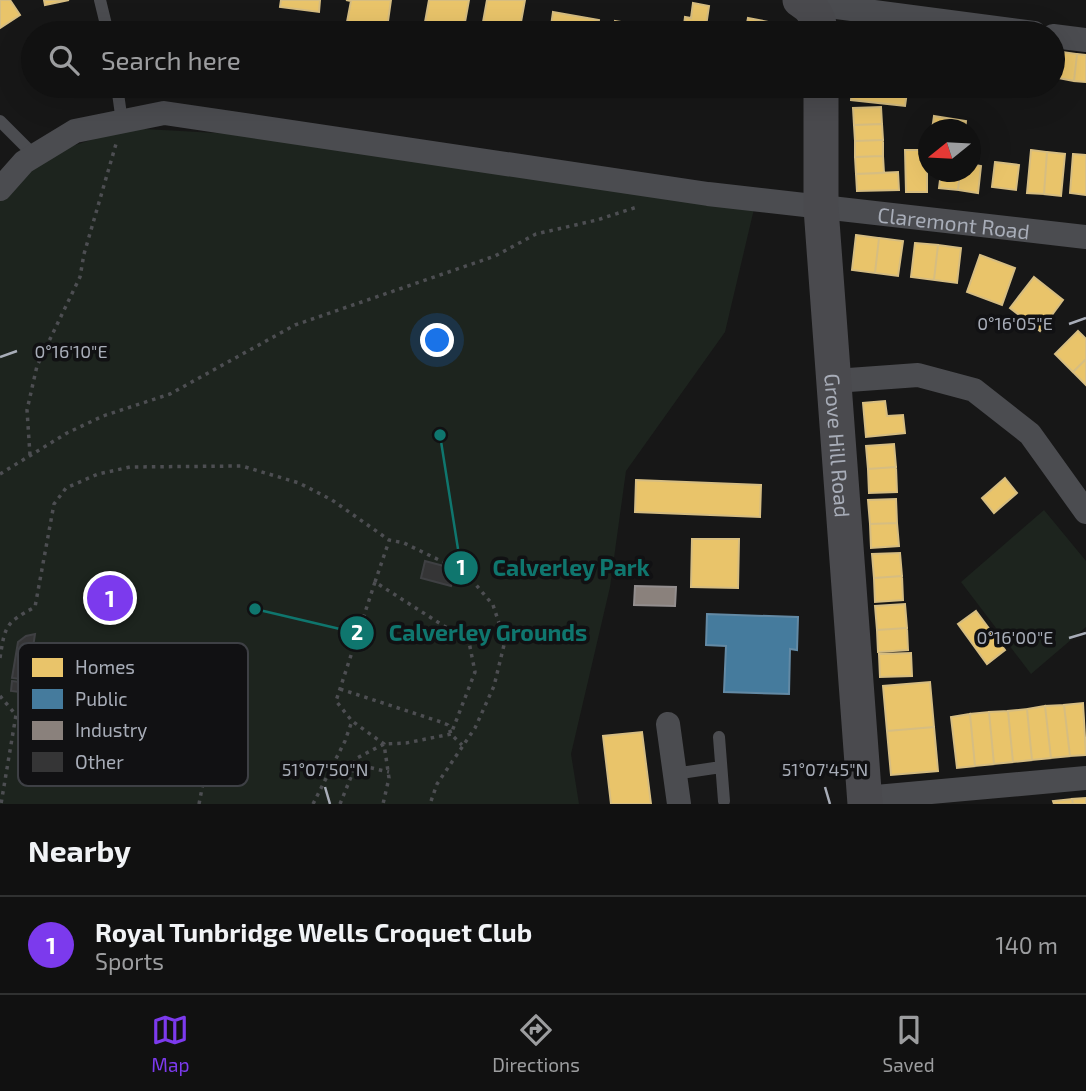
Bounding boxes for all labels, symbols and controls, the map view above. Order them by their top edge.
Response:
search box [21,21,1065,98]
icon: search [45,41,83,79]
text: Search here [101,44,241,75]
north arrow [918,119,981,182]
street label: Claremont Road [876,201,1031,243]
text: 0°16'05"E [977,312,1053,334]
your location [420,323,454,357]
text: 0°16'10"E [34,340,108,362]
street label: Grove Hill Road [821,372,856,518]
callout: Calverley Park [444,546,664,590]
text: Calverley Park [493,553,650,581]
text: 1 [456,554,466,579]
pin: 1 [87,572,133,624]
callout: Calverley Grounds [340,611,602,655]
text: Calverley Grounds [389,618,587,646]
text: 2 [351,619,363,644]
text: 0°16'00"E [977,626,1053,648]
legend [18,643,248,786]
text: Homes [75,655,135,678]
text: Public [75,687,128,710]
text: Industry [75,718,147,741]
text: Other [75,750,124,773]
text: 51°07'50"N [282,758,368,780]
text: 51°07'45"N [782,758,868,780]
text: Nearby [28,832,131,868]
text: Royal Tunbridge Wells Croquet Club [95,916,532,947]
text: 1 [46,931,56,959]
text: 140 m [996,931,1058,959]
text: Sports [95,947,164,975]
tab: Map [151,1011,189,1076]
tab: Directions [492,1011,580,1076]
tab: Saved [882,1011,935,1076]

